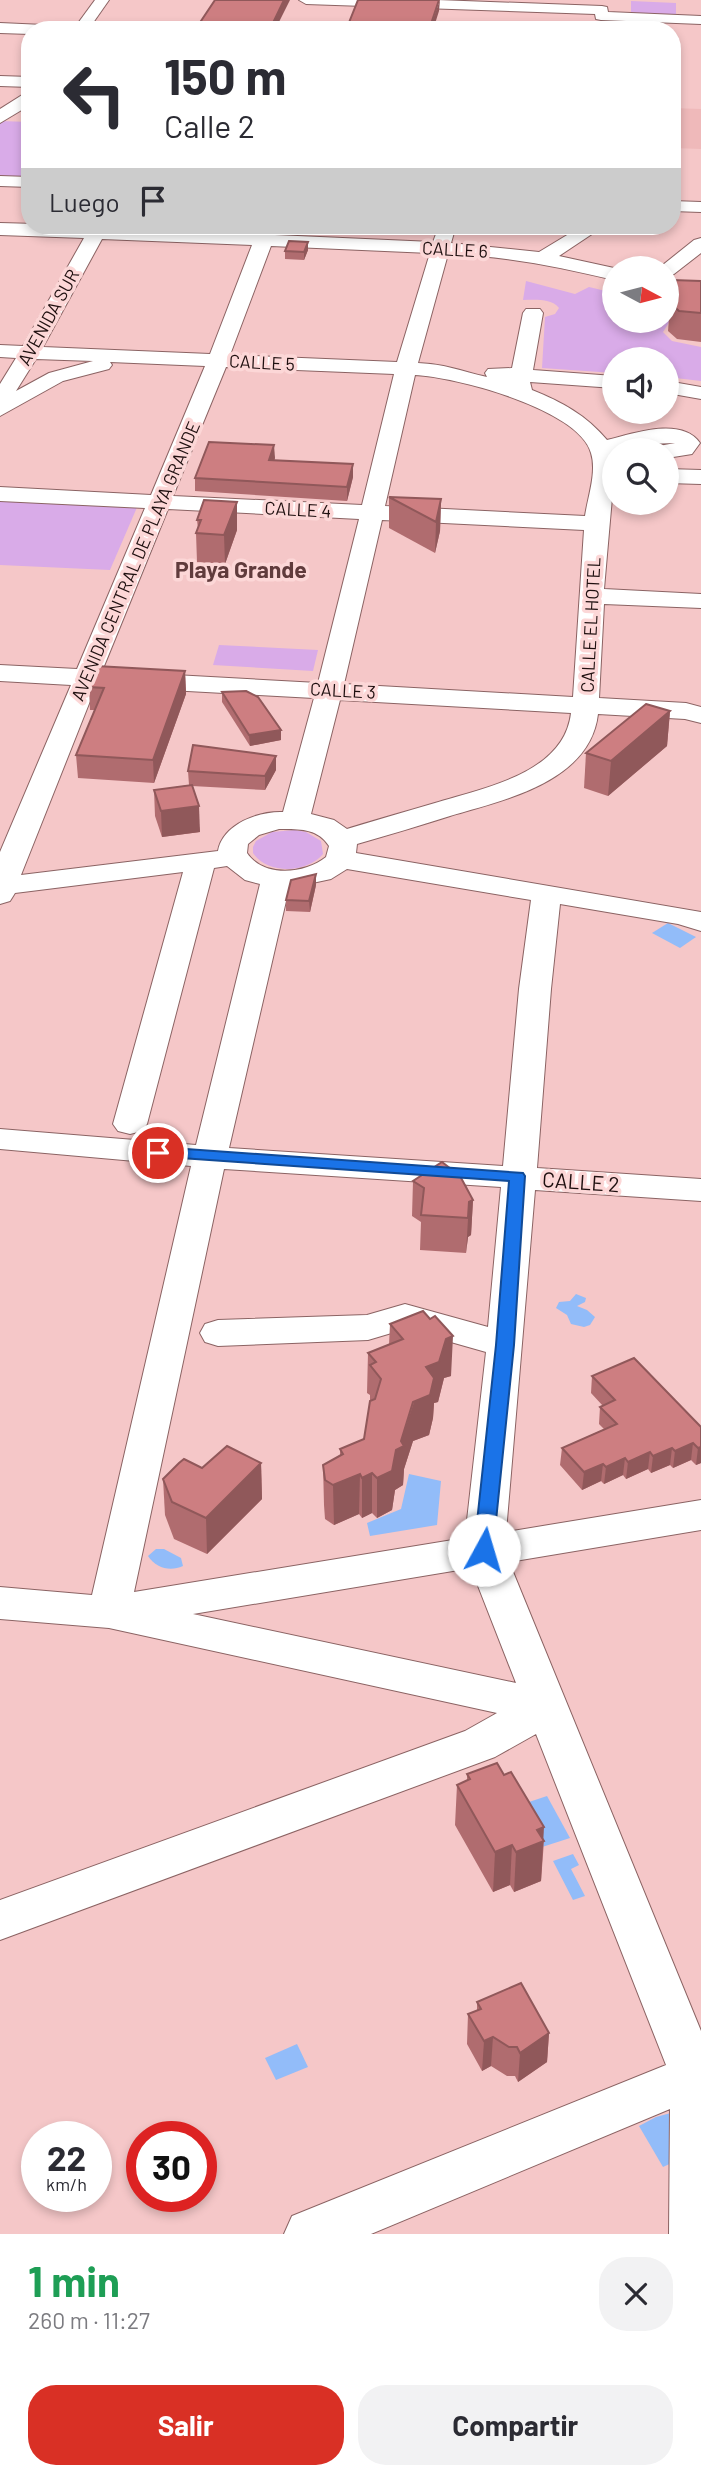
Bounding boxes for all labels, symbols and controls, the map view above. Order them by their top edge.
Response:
text: 150 m [164,46,286,105]
icon: left [49,49,140,140]
text: Calle 2 [164,106,255,144]
icon: arrive [134,182,172,220]
text: Luego [49,186,120,217]
street label: CALLE 6 [421,236,489,262]
north arrow [602,256,679,332]
map controls [602,256,679,515]
street label: AVENIDA SUR [13,265,83,369]
button: sound [602,347,679,424]
street label: CALLE 5 [228,349,296,375]
street label: AVENIDA CENTRAL DE PLAYA GRANDE [66,418,204,704]
button: search [602,438,679,515]
street label: CALLE 4 [264,496,332,522]
district label: Playa Grande [175,555,307,583]
street label: CALLE EL HOTEL [575,557,605,693]
street label: CALLE 3 [309,677,377,703]
pin [128,1123,188,1183]
icon: arrive [139,1134,177,1172]
street label: CALLE 2 [541,1166,621,1196]
position arrow [447,1513,521,1587]
speed limit sign: 30 [126,2121,217,2212]
text: 22 [47,2136,86,2178]
text: km/h [46,2173,87,2195]
text: 1 min [28,2255,120,2305]
button: close [599,2257,673,2331]
text: 260 m · 11:27 [28,2306,150,2334]
button: Salir [28,2385,344,2465]
button: Compartir [358,2385,673,2465]

